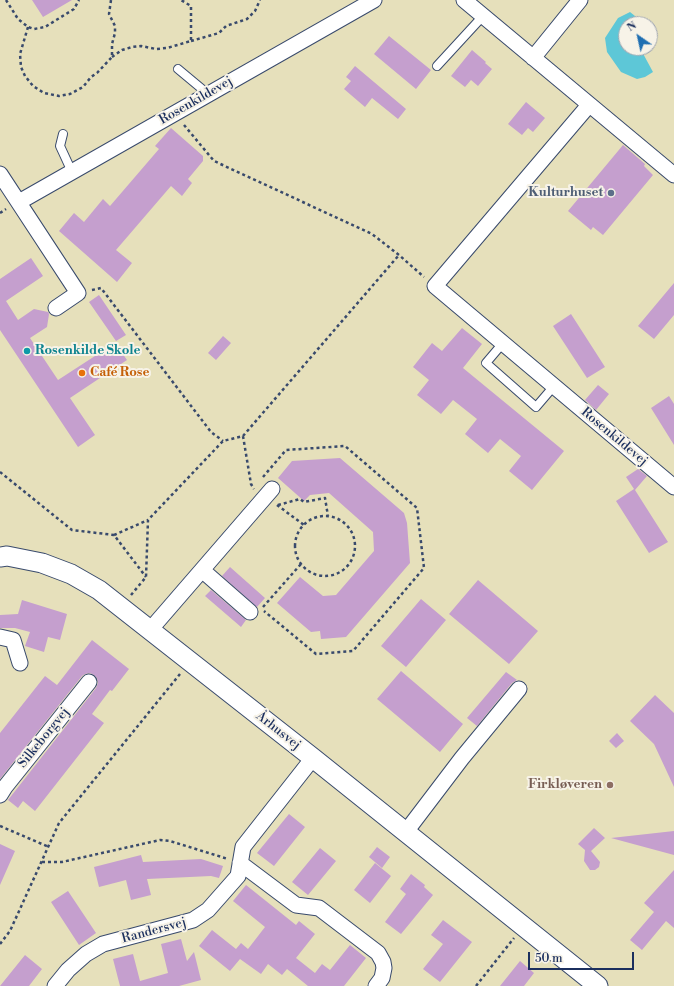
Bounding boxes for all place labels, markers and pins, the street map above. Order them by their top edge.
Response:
place label: Kulturhuset [528,185,603,201]
marker: Kulturhuset [606,188,616,198]
place label: Rosenkilde Skole [35,343,141,359]
marker: Rosenkilde Skole [22,346,32,356]
place label: Café Rose [90,365,149,381]
marker: Café Rose [77,368,87,378]
place label: Firkløveren [528,777,602,793]
marker: Firkløveren [605,780,615,790]

